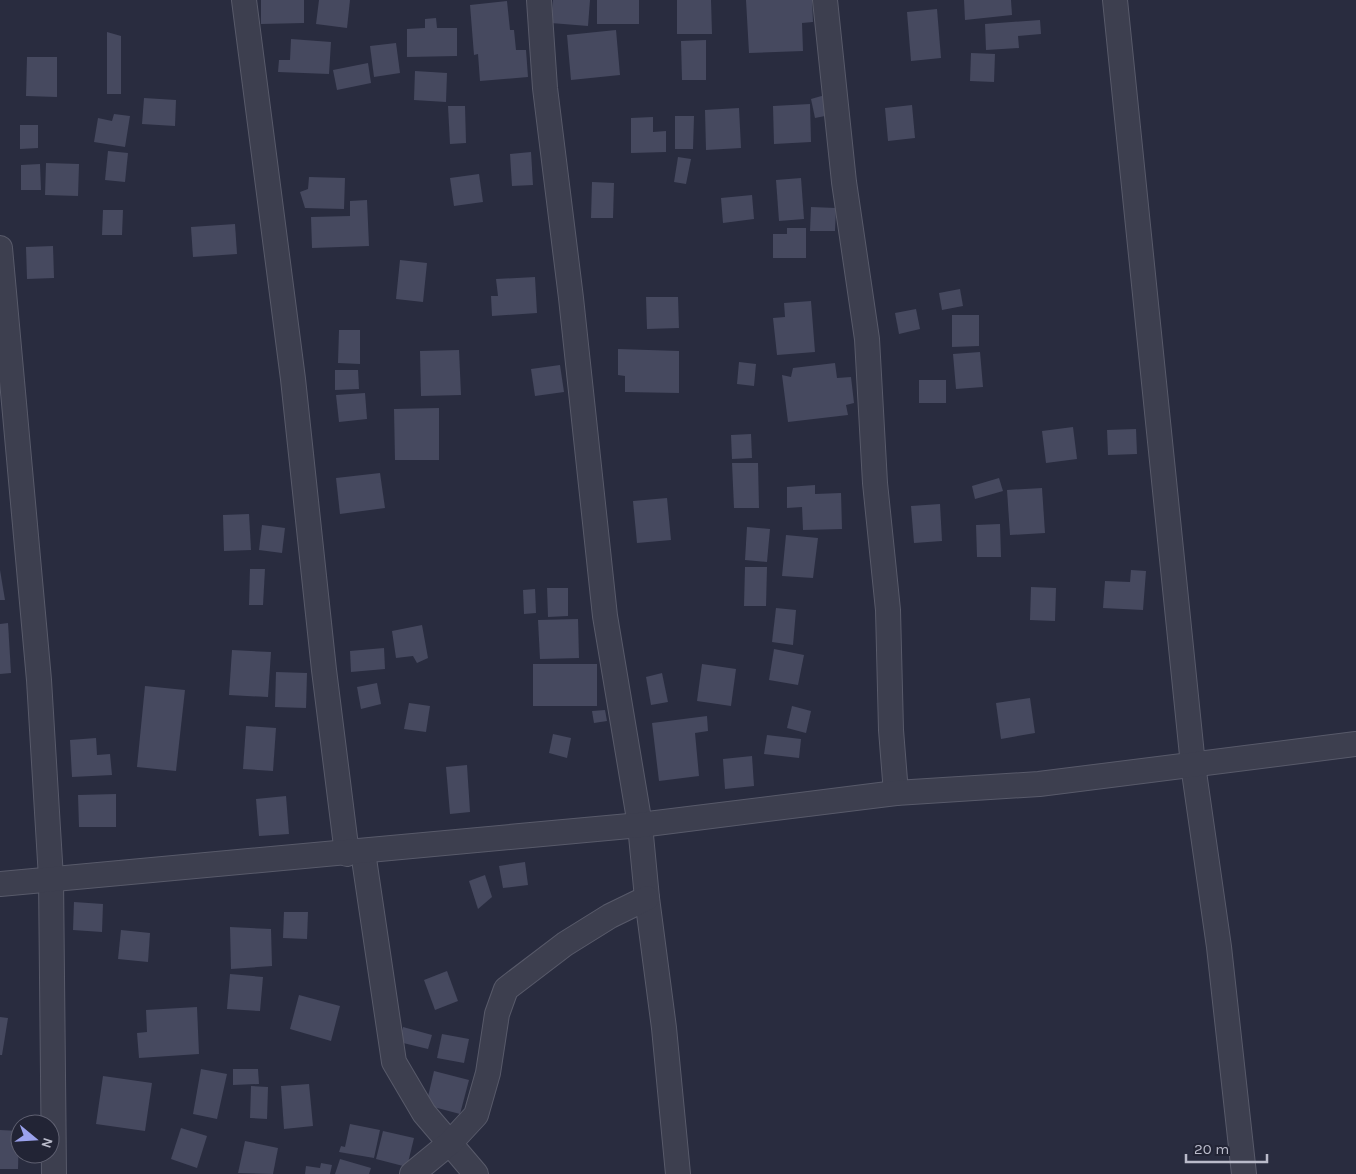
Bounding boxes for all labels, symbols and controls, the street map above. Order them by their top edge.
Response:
north arrow [10,1114,60,1164]
scale bar [1186,1132,1267,1164]
text: N [37,1135,57,1150]
text: 20 m [1194,1140,1229,1158]

